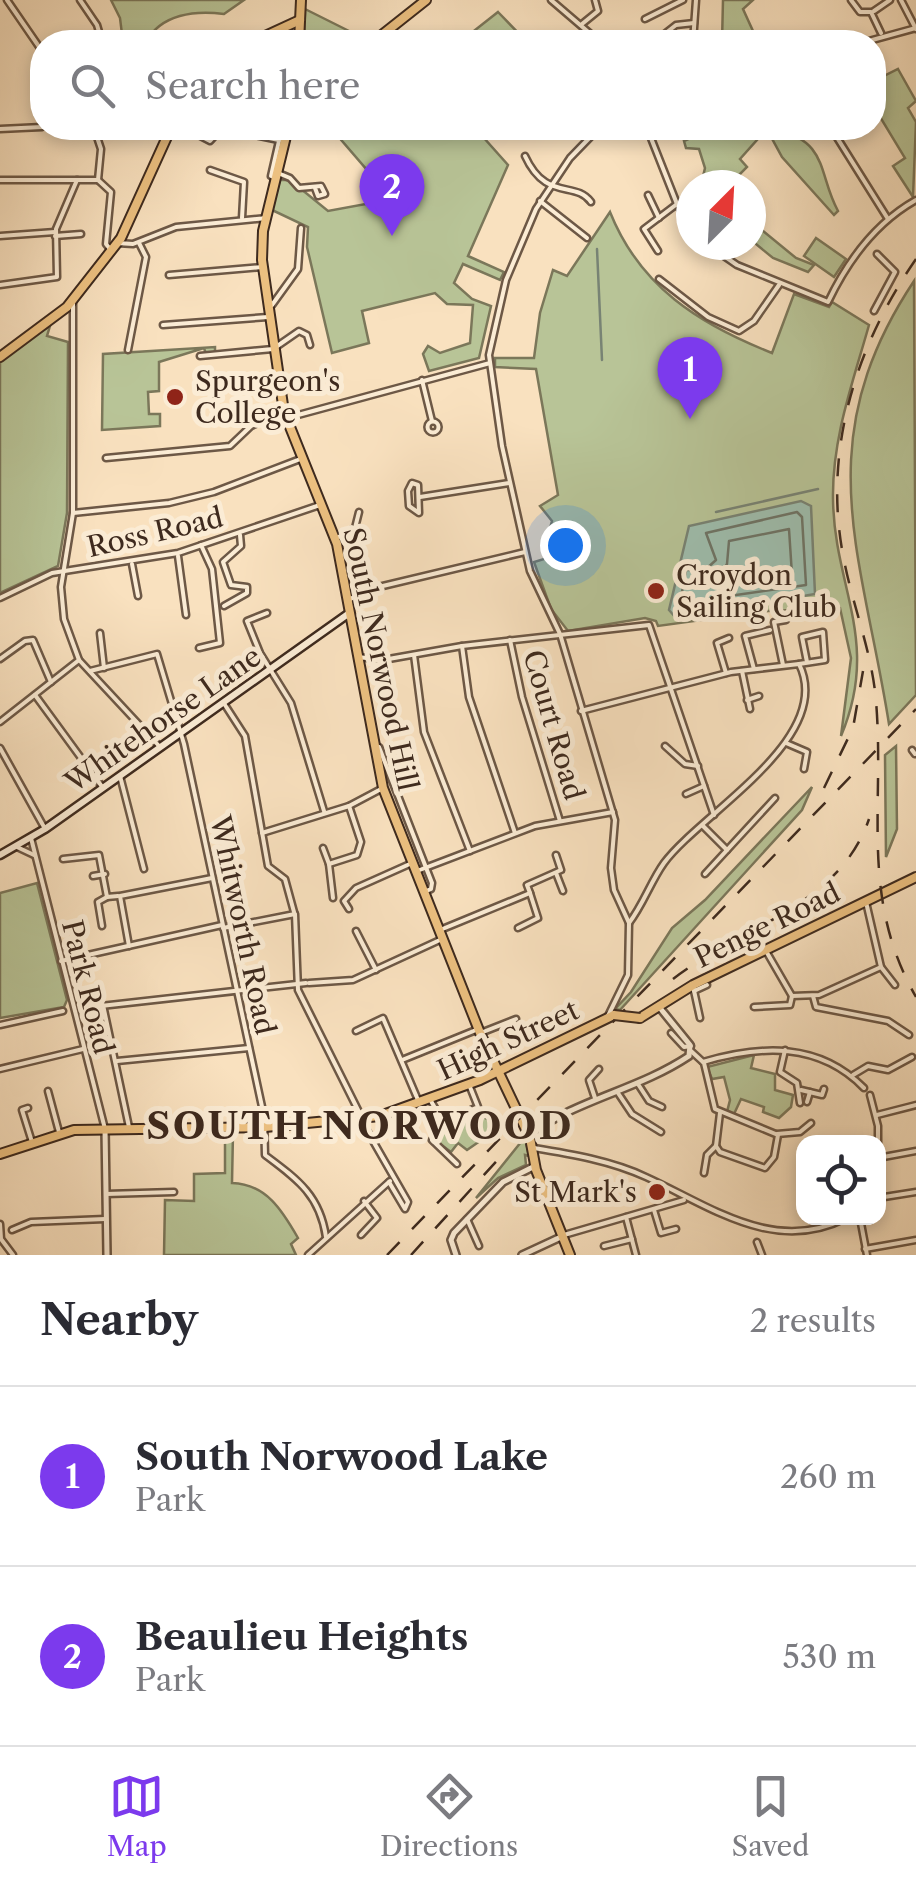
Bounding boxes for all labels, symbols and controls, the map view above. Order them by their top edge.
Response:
search box [30,30,886,140]
icon: search [65,58,120,113]
text: Search here [145,62,360,109]
pin: 2 [360,154,424,236]
north arrow [676,170,766,260]
pin: 1 [658,336,722,419]
place label: Spurgeon's College [195,364,340,430]
marker: Spurgeon's College [164,386,186,408]
street label: Ross Road [84,500,226,564]
your location [540,520,591,571]
street label: South Norwood Hill [337,524,425,794]
place label: Croydon Sailing Club [676,558,837,624]
marker: Croydon Sailing Club [645,580,667,602]
street label: Whitehorse Lane [58,639,267,800]
street label: Court Road [516,646,592,804]
street label: Whitworth Road [203,811,283,1038]
street label: Penge Road [689,875,845,975]
street label: Park Road [55,916,121,1058]
street label: High Street [432,993,584,1087]
district label: SOUTH NORWOOD [146,1102,574,1149]
map controls [796,1135,886,1225]
button: locate [796,1135,886,1225]
place label: St Mark's [514,1175,637,1209]
marker: St Mark's [646,1181,668,1203]
text: Nearby [40,1294,198,1346]
text: 2 results [750,1301,876,1340]
text: South Norwood Lake [135,1433,548,1480]
text: 1 [65,1457,80,1496]
text: 260 m [780,1457,876,1496]
text: Park [135,1480,205,1519]
text: Beaulieu Heights [135,1613,468,1660]
text: 2 [63,1637,82,1676]
text: 530 m [782,1637,876,1676]
text: Park [135,1660,205,1699]
tab: Map [107,1769,167,1863]
tab: Directions [380,1769,518,1863]
tab: Saved [732,1769,809,1863]

